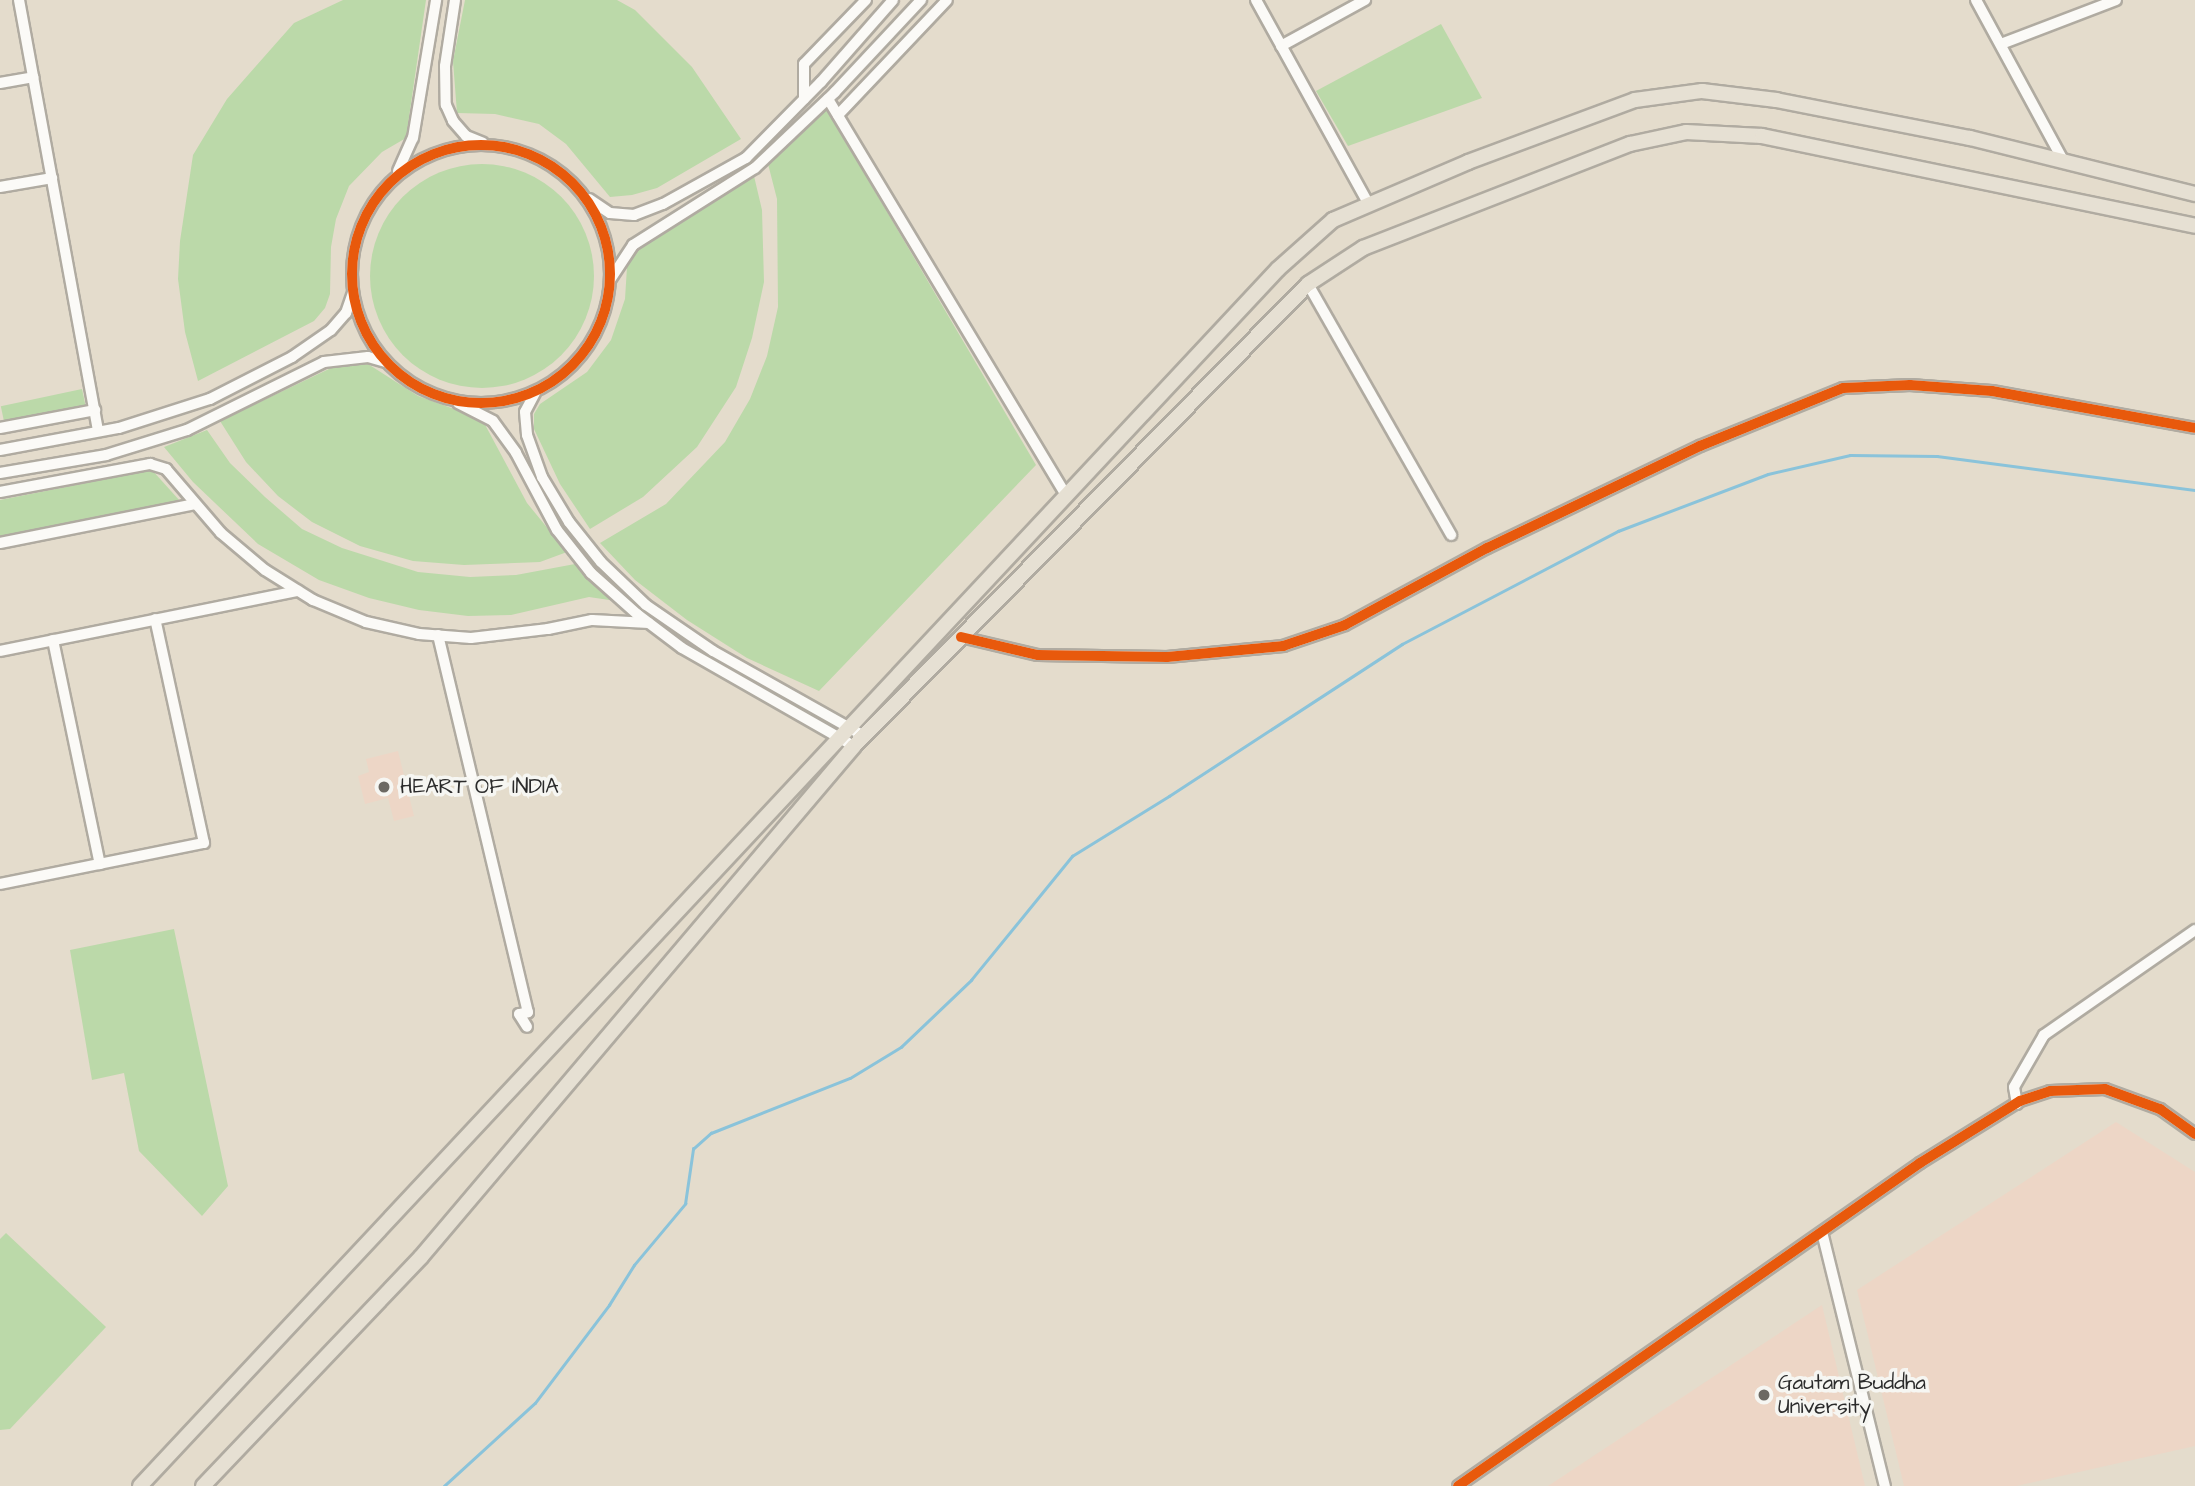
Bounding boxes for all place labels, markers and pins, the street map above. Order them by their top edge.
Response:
place label: HEART OF INDIA [400,774,559,800]
marker: HEART OF INDIA [374,777,394,797]
place label: Gautam Buddha University [1778,1370,1926,1420]
marker: Gautam Buddha University [1756,1387,1772,1403]

